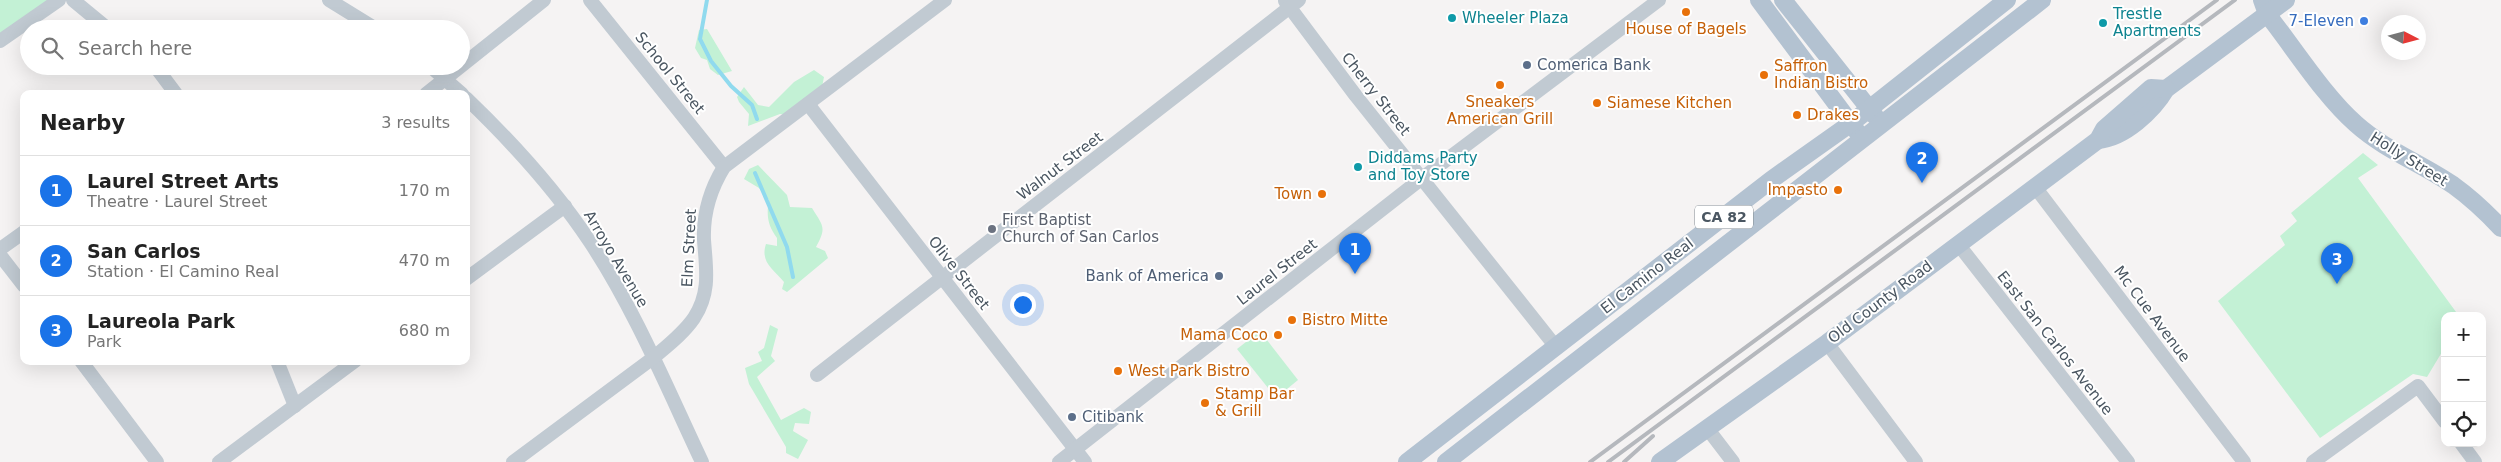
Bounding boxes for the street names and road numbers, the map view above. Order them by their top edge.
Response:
street label: School Street [631,28,709,118]
street label: Cherry Street [1338,49,1414,139]
street label: Walnut Street [1014,128,1106,204]
street label: Holly Street [2367,128,2451,190]
road number: CA 82 [1695,206,1753,228]
street label: Arroyo Avenue [580,207,652,311]
street label: Elm Street [678,208,700,288]
street label: Olive Street [925,233,993,314]
street label: El Camino Real [1597,234,1697,318]
street label: Laurel Street [1233,235,1321,309]
street label: Old County Road [1824,257,1936,347]
street label: Mc Cue Avenue [2110,262,2194,366]
street label: East San Carlos Avenue [1993,267,2117,419]

